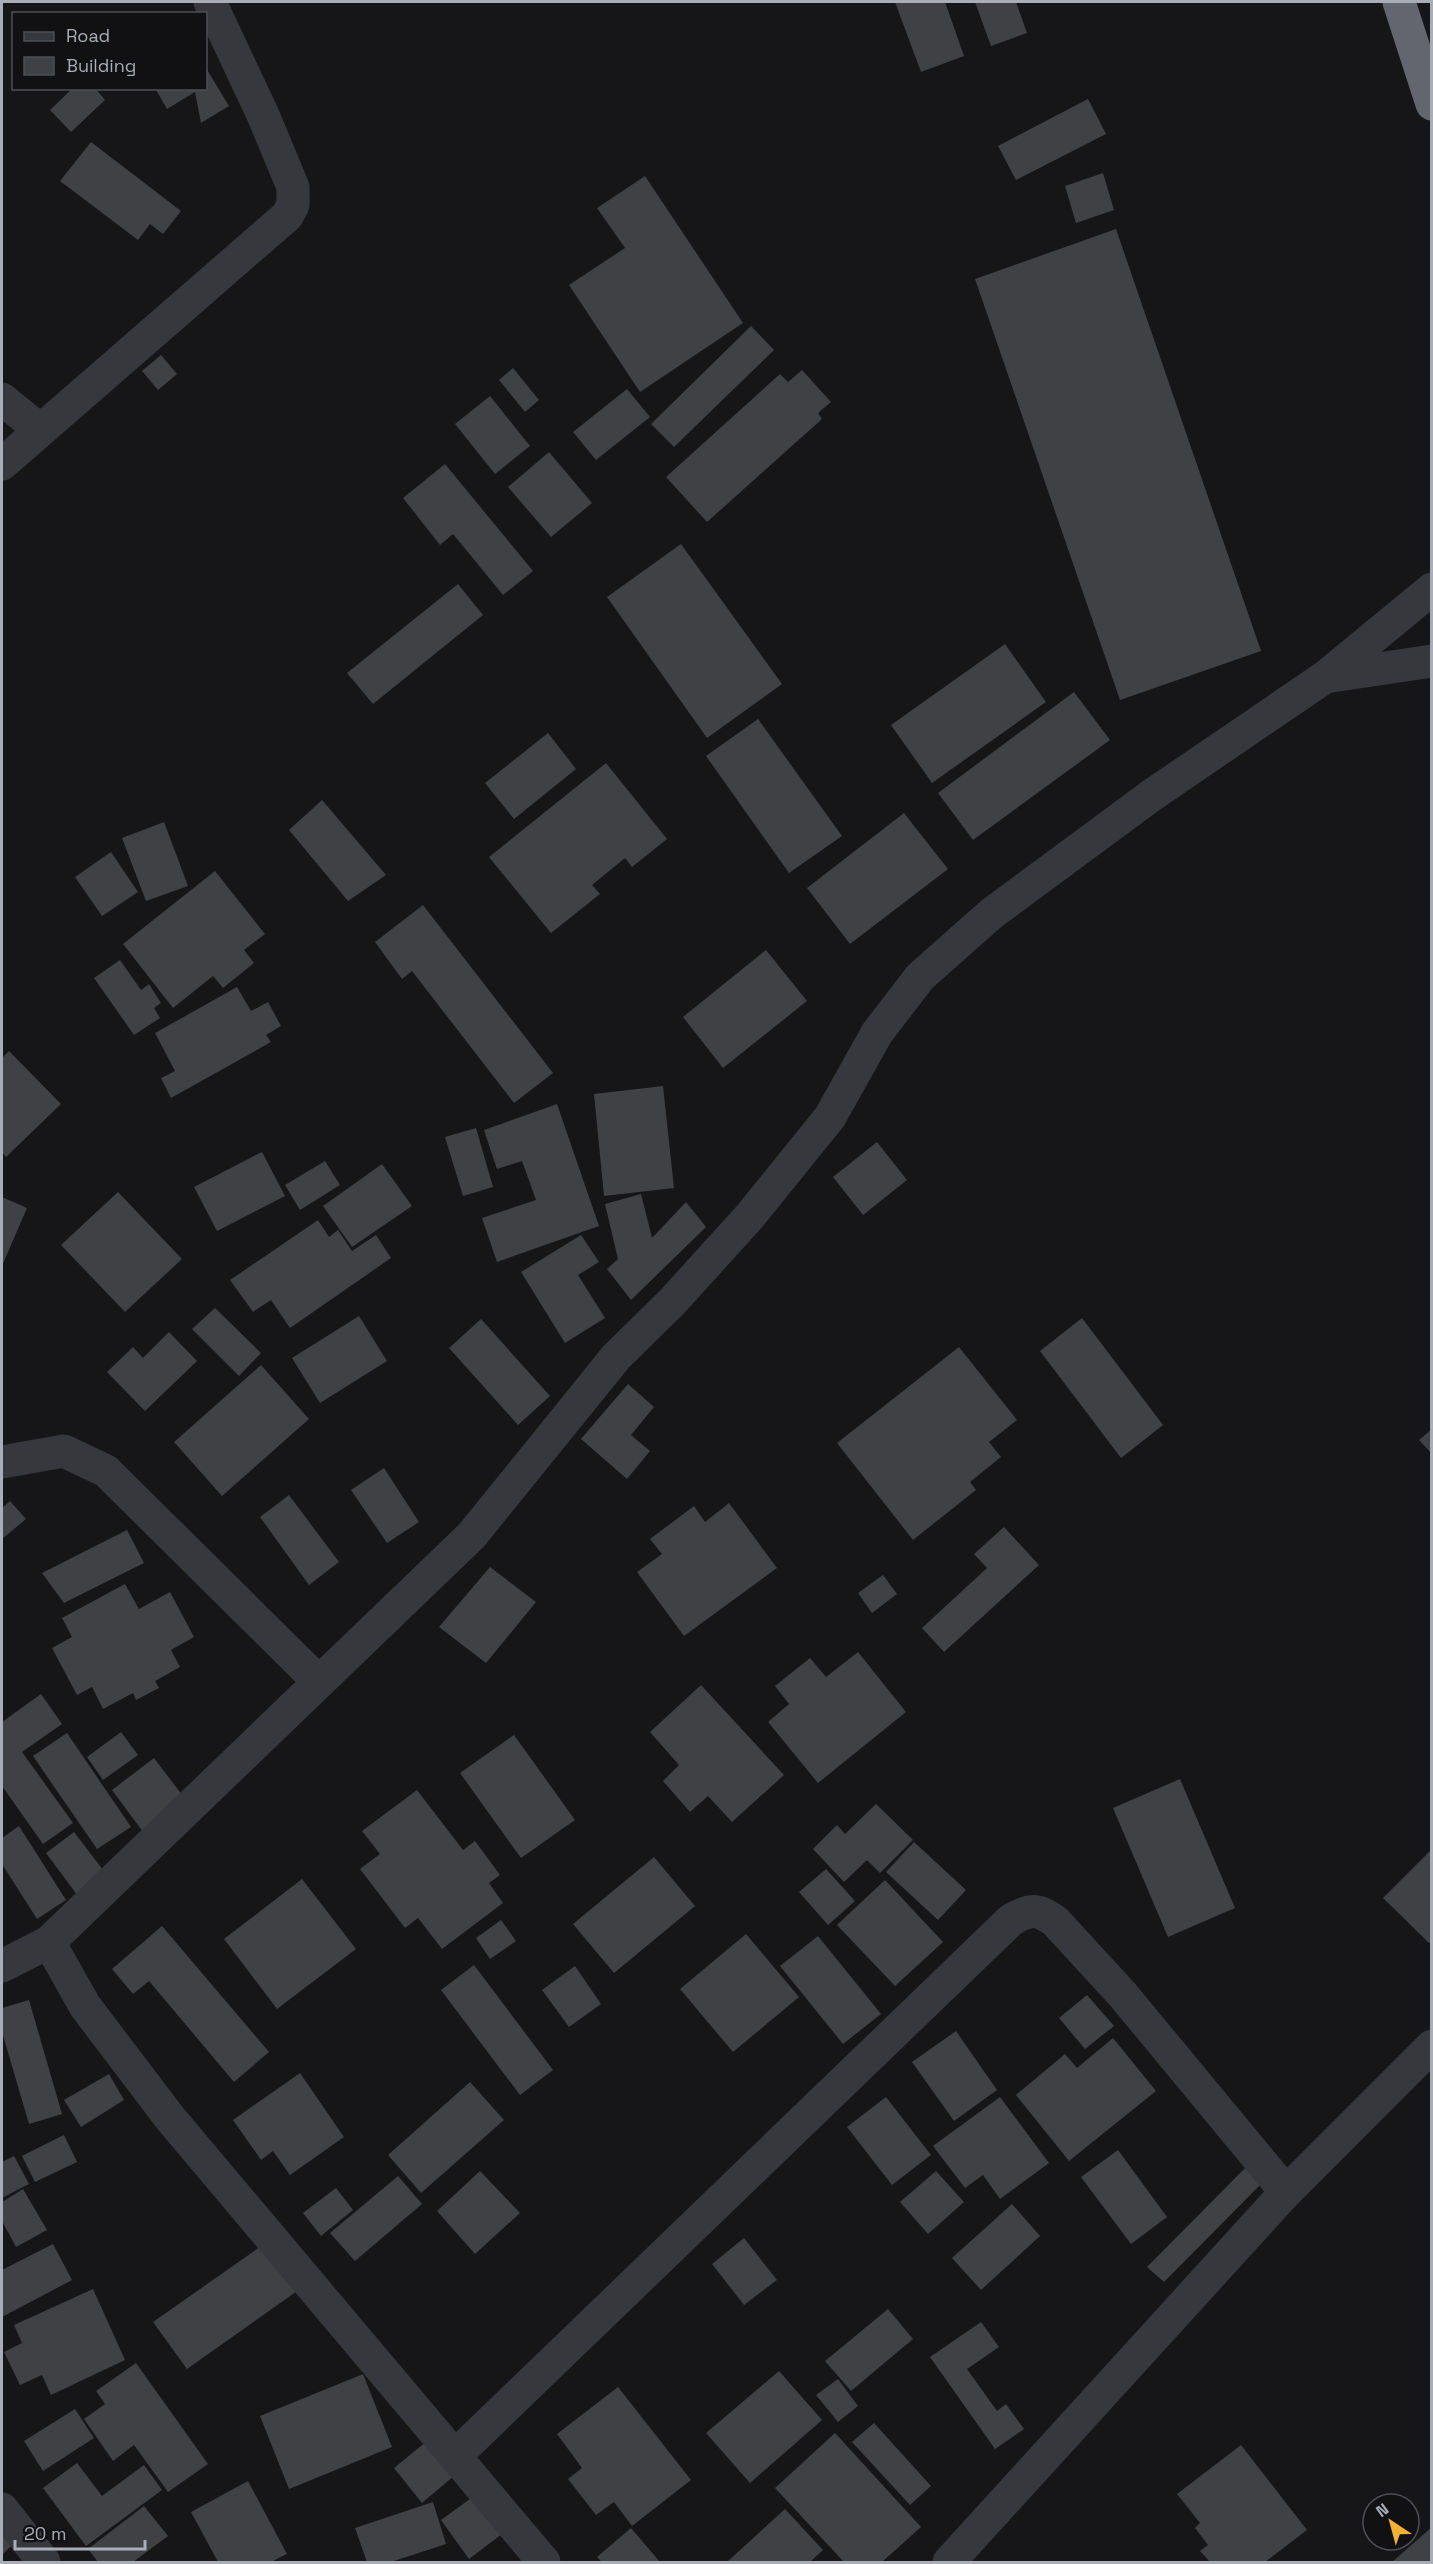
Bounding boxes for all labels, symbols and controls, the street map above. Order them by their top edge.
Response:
legend [12,12,207,90]
text: Road [66,24,110,47]
text: Building [66,54,136,77]
north arrow [1361,2492,1421,2552]
text: N [1372,2499,1393,2522]
scale bar [15,2513,146,2551]
text: 20 m [24,2522,67,2545]

